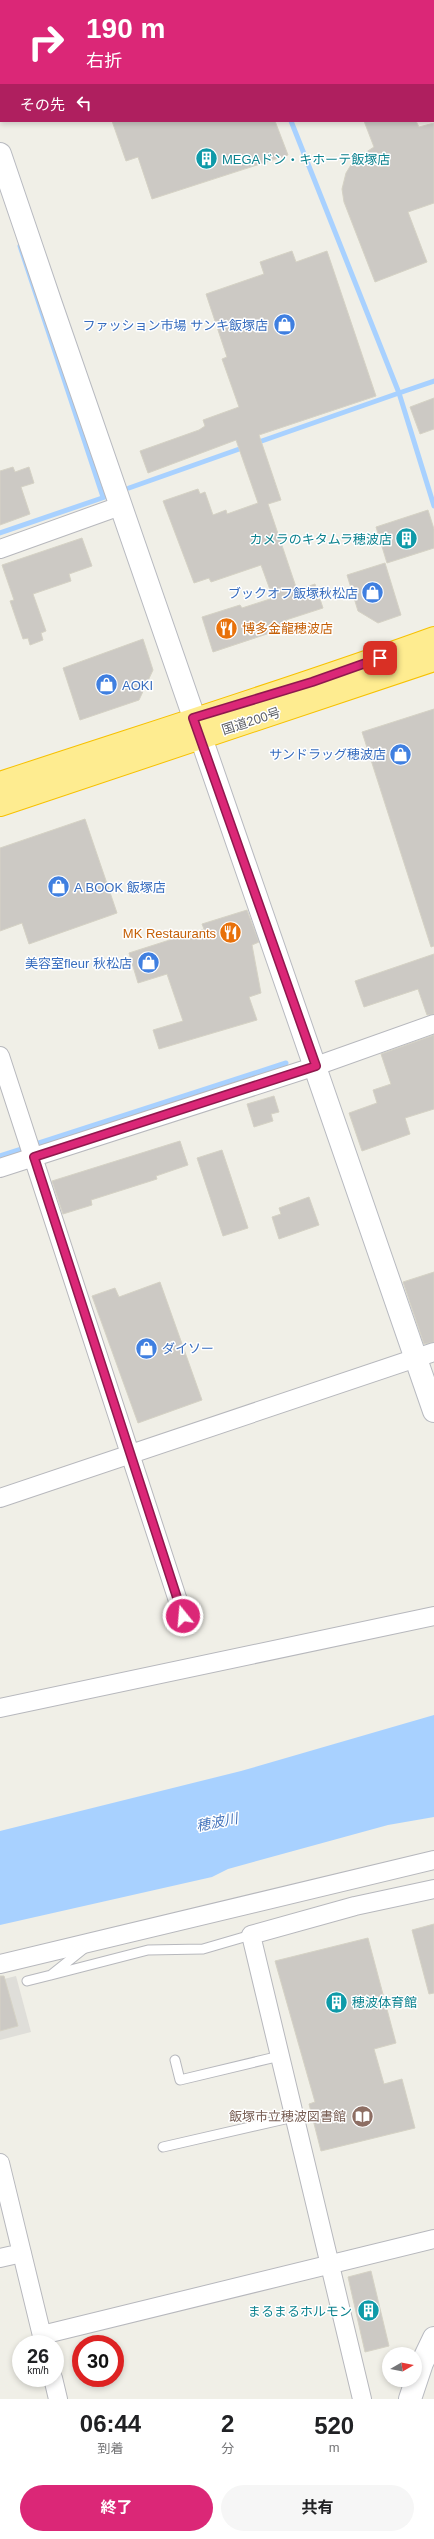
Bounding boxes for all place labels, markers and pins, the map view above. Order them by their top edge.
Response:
building icon: MEGAドン・キホーテ飯塚店 [193,146,219,172]
place label: MEGAドン・キホーテ飯塚店 [222,152,390,167]
shop icon: ファッション市場 サンキ飯塚店 [271,312,297,338]
place label: ファッション市場 サンキ飯塚店 [82,318,268,333]
building icon: カメラのキタムラ穂波店 [394,526,420,552]
place label: カメラのキタムラ穂波店 [250,532,392,547]
shop icon: ブックオフ飯塚秋松店 [360,580,386,606]
place label: ブックオフ飯塚秋松店 [228,586,358,601]
restaurant icon: 博多金龍穂波店 [214,615,240,641]
place label: 博多金龍穂波店 [242,621,333,636]
pin [363,641,397,675]
shop icon: AOKI [94,672,120,698]
place label: AOKI [122,678,153,693]
shop icon: サンドラッグ穂波店 [388,741,414,767]
place label: サンドラッグ穂波店 [269,747,386,762]
shop icon: A BOOK 飯塚店 [46,874,72,900]
place label: A BOOK 飯塚店 [74,880,166,895]
restaurant icon: MK Restaurants [218,920,244,946]
place label: MK Restaurants [123,926,216,941]
shop icon: 美容室fleur 秋松店 [135,950,161,976]
place label: 美容室fleur 秋松店 [25,956,132,971]
shop icon: ダイソー [134,1335,160,1361]
place label: ダイソー [162,1341,214,1356]
building icon: 穂波体育館 [323,1989,349,2015]
place label: 穂波体育館 [352,1995,417,2010]
library icon: 飯塚市立穂波図書館 [349,2103,375,2129]
place label: 飯塚市立穂波図書館 [229,2109,346,2124]
building icon: まるまるホルモン [355,2298,381,2324]
place label: まるまるホルモン [248,2304,352,2319]

